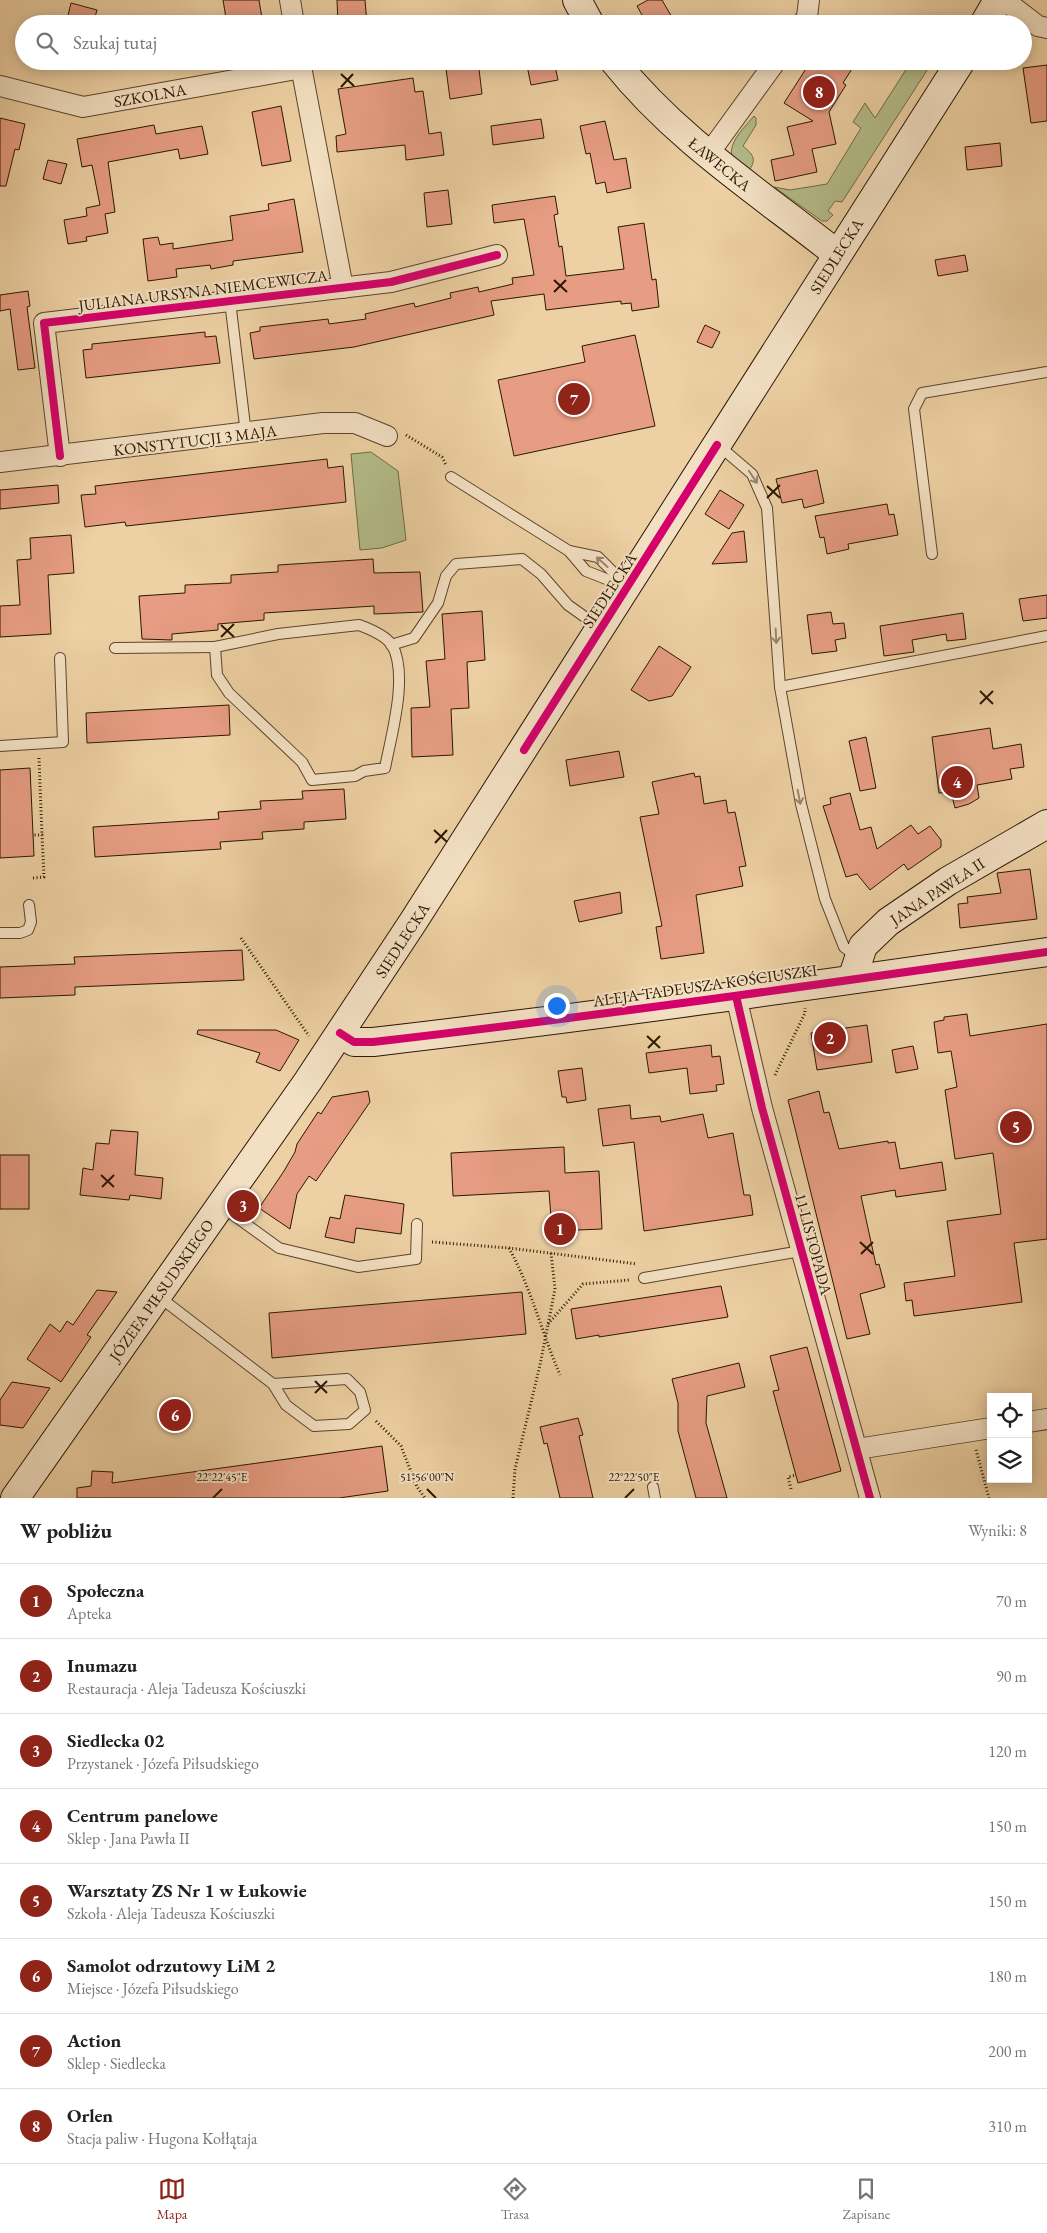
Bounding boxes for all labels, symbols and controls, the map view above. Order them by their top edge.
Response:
search box [15,15,1032,70]
icon: search [33,29,61,57]
text: Szukaj tutaj [73,30,157,55]
pin: 8 [803,73,835,111]
street label: SZKOLNA [112,79,189,112]
street label: ŁAWECKA [684,133,756,197]
street label: SIEDLECKA [805,214,869,298]
street label: JULIANA URSYNA NIEMCEWICZA [75,265,330,316]
pin: 7 [558,380,590,418]
street label: KONSTYTUCJI 3 MAJA [112,420,279,461]
one-way arrow [748,470,758,484]
street label: SIEDLECKA [577,548,642,632]
one-way arrow [596,556,608,568]
one-way arrow [772,628,781,644]
pin: 4 [941,763,973,801]
one-way arrow [795,788,805,804]
street label: JANA PAWŁA II [884,853,989,931]
street label: SIEDLECKA [370,898,435,982]
street label: ALEJA TADEUSZA KOŚCIUSZKI [591,959,819,1012]
your location [544,993,570,1019]
pin: 2 [814,1019,846,1057]
pin: 5 [1000,1108,1032,1146]
pin: 3 [227,1187,259,1225]
street label: 11 LISTOPADA [790,1191,837,1298]
pin: 1 [544,1210,576,1248]
street label: JÓZEFA PIŁSUDSKIEGO [103,1215,219,1367]
map controls [987,1393,1032,1483]
button: locate [987,1393,1032,1438]
pin: 6 [159,1396,191,1434]
button: layers [987,1438,1032,1483]
text: 22°22'45"E [196,1469,248,1485]
text: 51°56'00"N [400,1469,454,1485]
text: 22°22'50"E [608,1469,660,1485]
text: W pobliżu [20,1517,112,1544]
text: Wyniki: 8 [968,1520,1027,1541]
text: Społeczna [67,1578,144,1603]
text: 1 [32,1591,40,1612]
text: 70 m [996,1591,1027,1612]
text: Apteka [67,1603,112,1624]
text: Inumazu [67,1653,137,1678]
text: 2 [32,1666,40,1687]
text: 90 m [996,1666,1027,1687]
text: Restauracja · Aleja Tadeusza Kościuszki [67,1678,306,1699]
text: Siedlecka 02 [67,1728,164,1753]
text: 3 [32,1741,40,1762]
text: 120 m [988,1741,1027,1762]
text: Przystanek · Józefa Piłsudskiego [67,1753,259,1774]
text: Centrum panelowe [67,1803,218,1828]
text: 4 [32,1816,40,1837]
text: 150 m [988,1816,1027,1837]
text: Sklep · Jana Pawła II [67,1828,190,1849]
text: Warsztaty ZS Nr 1 w Łukowie [67,1878,307,1903]
text: 5 [32,1891,40,1912]
text: 150 m [988,1891,1027,1912]
text: Szkoła · Aleja Tadeusza Kościuszki [67,1903,275,1924]
text: Samolot odrzutowy LiM 2 [67,1953,275,1978]
text: 6 [32,1966,40,1987]
text: 180 m [988,1966,1027,1987]
text: Miejsce · Józefa Piłsudskiego [67,1978,239,1999]
text: Action [67,2028,121,2053]
text: 7 [32,2041,40,2062]
text: 200 m [988,2041,1027,2062]
text: Sklep · Siedlecka [67,2053,166,2074]
text: Orlen [67,2103,113,2128]
text: 8 [32,2116,40,2137]
text: 310 m [988,2116,1027,2137]
text: Stacja paliw · Hugona Kołłątaja [67,2128,257,2149]
tab: Mapa [157,2175,187,2223]
tab: Trasa [501,2175,529,2223]
tab: Zapisane [843,2175,890,2223]

